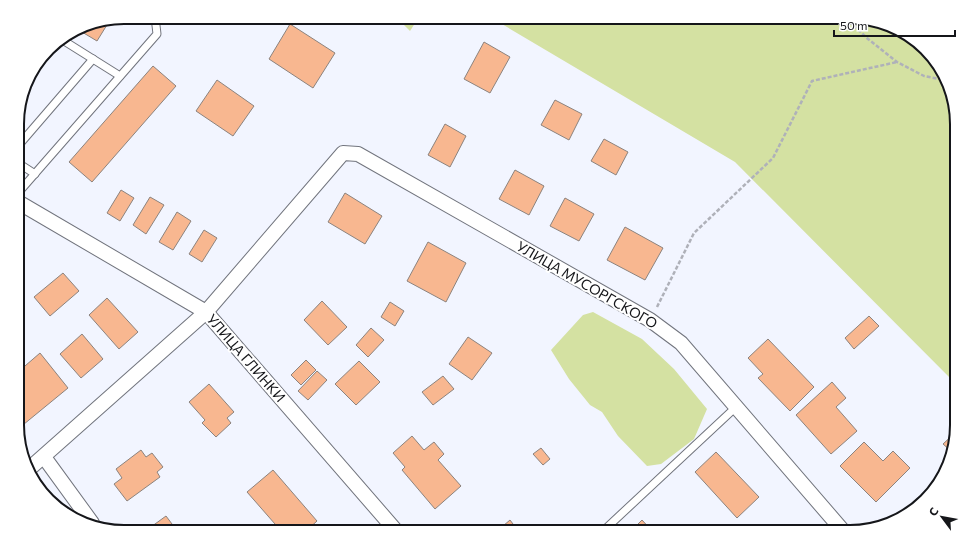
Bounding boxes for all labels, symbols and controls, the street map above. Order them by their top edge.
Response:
scale bar [834,12,955,38]
text: 50 m [840,18,868,32]
street label: УЛИЦА МУСОРГСКОГО [514,237,661,332]
street label: УЛИЦА ГЛИНКИ [204,310,289,405]
north arrow [922,497,962,537]
text: С [926,504,941,518]

